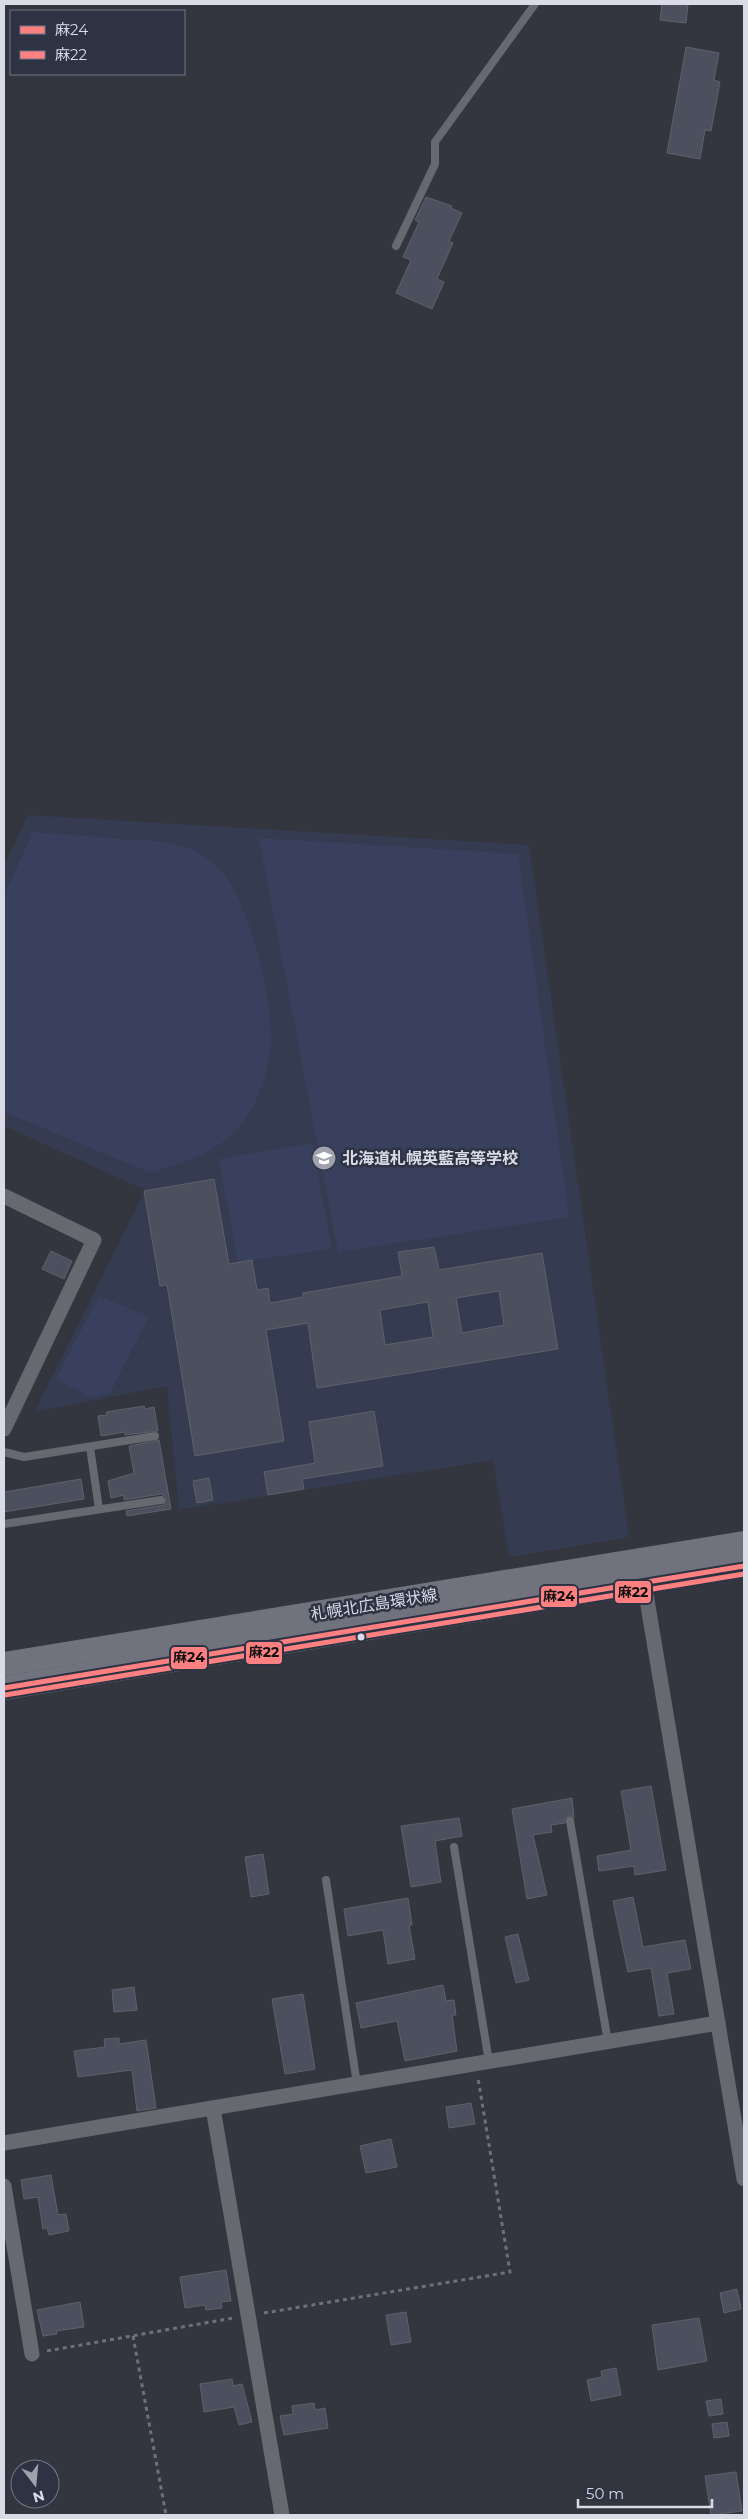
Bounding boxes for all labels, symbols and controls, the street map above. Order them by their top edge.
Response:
legend [10,10,185,75]
text: 麻24 [55,20,88,39]
text: 麻22 [55,45,87,64]
school or university icon: 北海道札幌英藍高等学校 [311,1145,337,1171]
place label: 北海道札幌英藍高等学校 [342,1149,518,1168]
line badge: 麻22 [614,1580,652,1604]
text: 麻22 [618,1583,648,1601]
street label: 札幌北広島環状線 [309,1585,439,1624]
line badge: 麻24 [540,1585,578,1608]
text: 麻24 [543,1587,575,1605]
unlabelled marker [356,1632,366,1642]
line badge: 麻22 [245,1641,283,1665]
text: 麻22 [249,1643,279,1661]
line badge: 麻24 [170,1646,208,1670]
text: 麻24 [173,1648,205,1666]
north arrow [10,2459,60,2509]
scale bar [578,2476,712,2508]
text: 50 m [586,2484,624,2503]
text: N [31,2486,47,2507]

